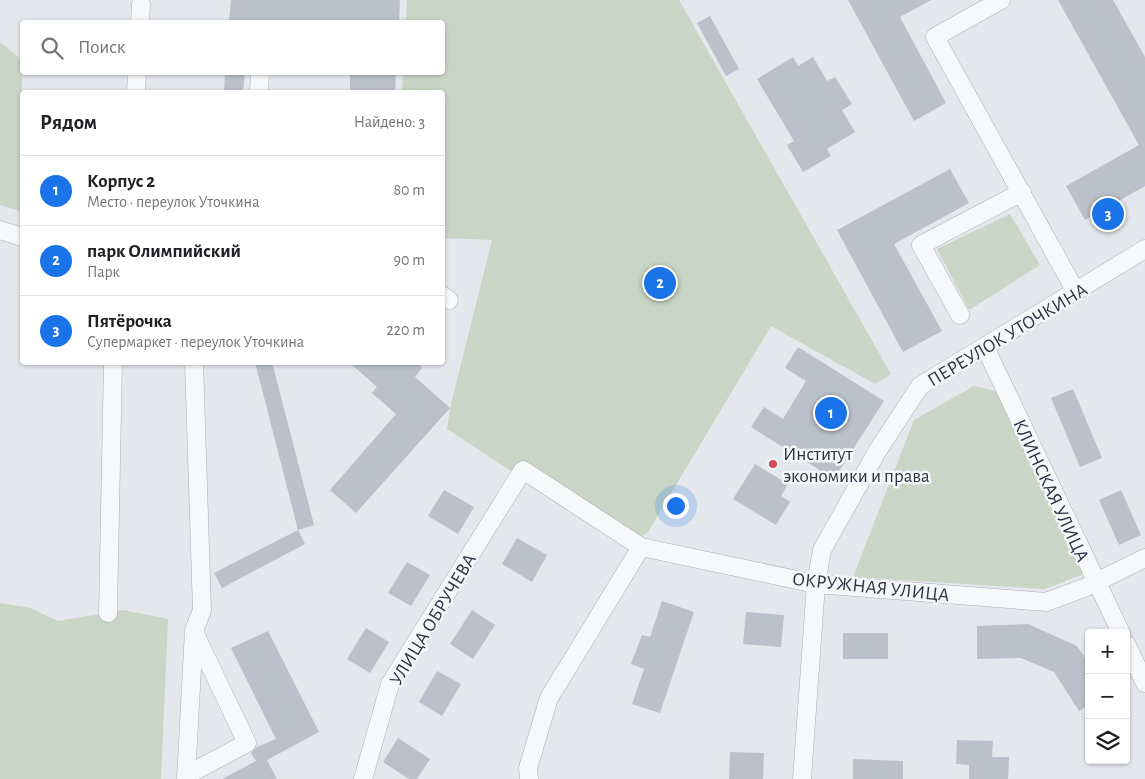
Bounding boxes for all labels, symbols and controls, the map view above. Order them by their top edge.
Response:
search box [20,20,445,75]
icon: search [38,34,66,62]
text: Поиск [78,38,125,57]
text: Рядом [40,112,97,133]
text: Найдено: 3 [354,114,425,130]
text: Корпус 2 [87,172,155,191]
text: 1 [53,182,59,198]
text: 80 m [394,182,425,198]
text: Место · переулок Уточкина [87,194,260,210]
pin: 3 [1092,195,1124,233]
text: парк Олимпийский [87,242,241,261]
text: 2 [52,252,60,268]
text: 90 m [394,252,425,268]
text: Парк [87,264,120,280]
pin: 2 [644,264,676,302]
street label: ПЕРЕУЛОК УТОЧКИНА [925,280,1091,390]
text: Пятёрочка [87,312,172,331]
text: 3 [53,322,59,338]
text: 220 m [387,322,425,338]
text: Супермаркет · переулок Уточкина [87,334,304,350]
pin: 1 [815,394,847,432]
street label: КЛИНСКАЯ УЛИЦА [1009,416,1092,565]
place label: Институт экономики и права [783,445,930,486]
marker: Институт экономики и права [767,458,779,470]
your location [663,493,689,519]
street label: УЛИЦА ОБРУЧЕВА [387,551,480,689]
street label: ОКРУЖНАЯ УЛИЦА [791,570,950,605]
map controls [1085,629,1130,764]
button: + [1085,629,1130,674]
button: − [1085,674,1130,719]
button: layers [1085,719,1130,764]

